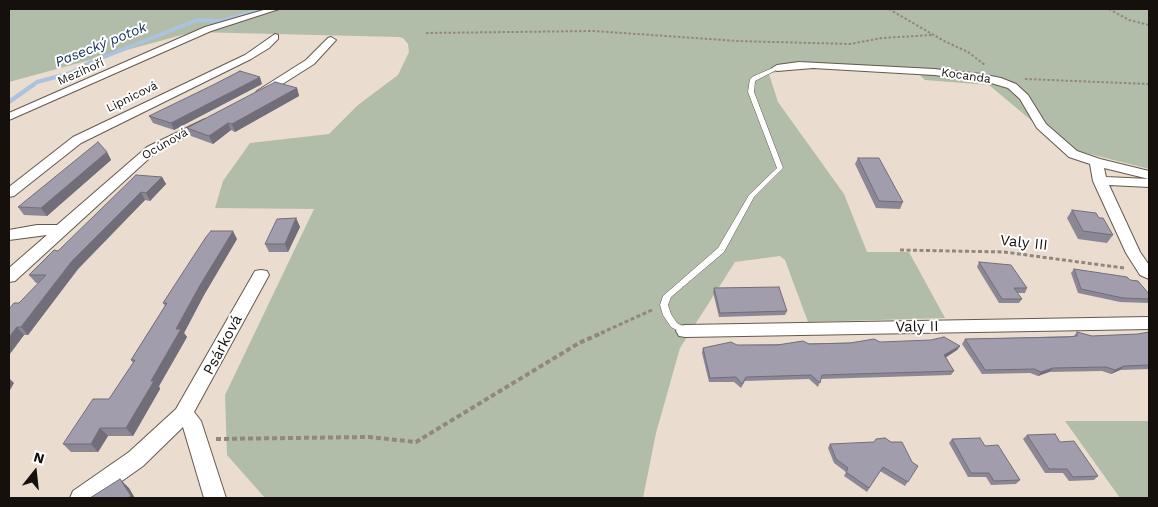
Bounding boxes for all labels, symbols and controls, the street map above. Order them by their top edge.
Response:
water label: Pasecký potok [53,19,149,71]
street label: Mezihoří [56,55,106,89]
street label: Kocanda [940,65,992,87]
street label: Lipnicová [104,78,160,116]
street label: Ocúnová [139,125,191,163]
street label: Valy III [999,232,1049,254]
street label: Psárková [200,312,246,378]
street label: Valy II [895,318,939,336]
north arrow [10,447,60,497]
text: N [32,448,46,467]

